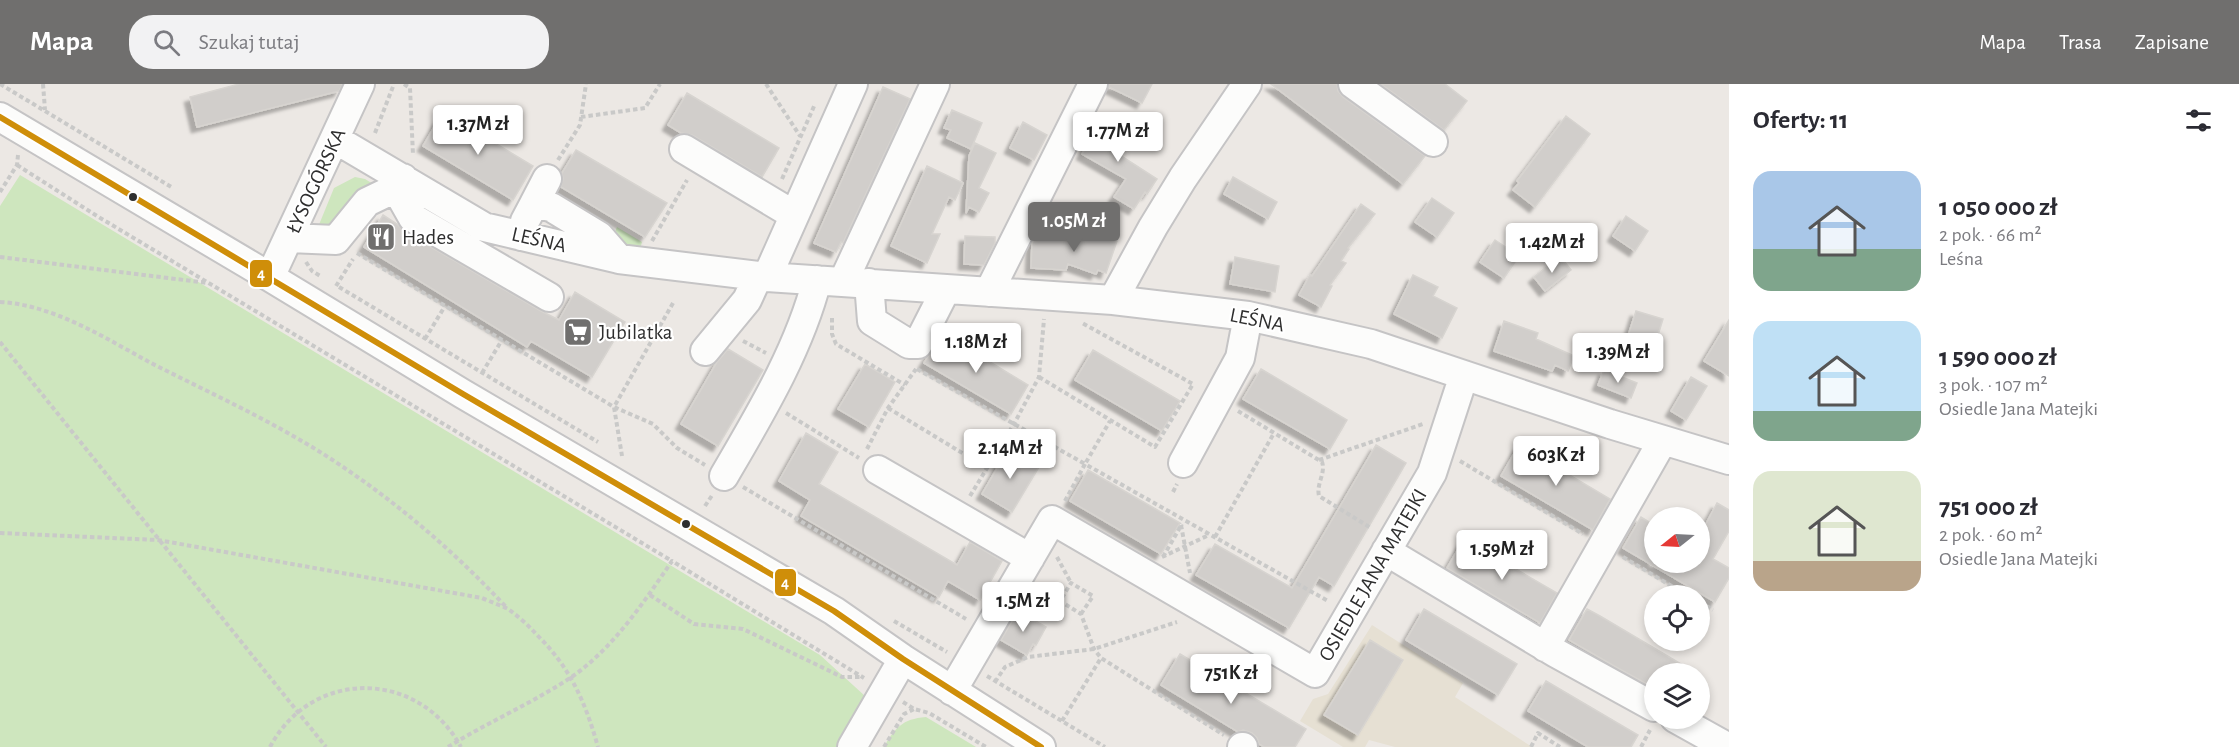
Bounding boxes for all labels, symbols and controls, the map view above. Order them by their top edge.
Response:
search box [129,15,549,69]
icon: search [150,26,183,59]
text: Mapa [30,28,93,56]
text: Szukaj tutaj [198,31,300,53]
text: Mapa [1980,32,2026,53]
text: Trasa [2059,32,2102,53]
text: Zapisane [2135,32,2209,53]
icon: filters [2182,104,2215,137]
pin: 1.37M zł [416,105,540,156]
text: Oferty: 11 [1753,107,1848,133]
pin: 1.77M zł [1056,112,1180,163]
text: 1.37M zł [447,114,509,134]
text: 1.77M zł [1087,121,1149,141]
street label: ŁYSOGÓRSKA [281,124,349,237]
unlabelled marker [127,191,139,203]
text: 1 050 000 zł [1939,194,2058,220]
icon: home [1801,195,1873,267]
pin: 1.05M zł [1012,202,1136,253]
text: 1.05M zł [1042,211,1106,231]
restaurant icon: Hades [365,221,397,253]
street label: LEŚNA [510,221,569,256]
pin: 1.42M zł [1490,223,1614,274]
text: 2 pok. · 66 m² [1939,225,2041,245]
place label: Hades [402,227,454,248]
text: 1.42M zł [1520,232,1584,252]
text: Leśna [1939,249,1983,269]
line badge: 4 [249,259,273,288]
text: 4 [257,266,265,282]
street label: LEŚNA [1228,301,1287,336]
supermarket icon: Jubilatka [562,316,594,348]
place label: Jubilatka [599,322,673,343]
pin: 1.18M zł [914,323,1038,374]
text: 1.18M zł [945,332,1007,352]
pin: 1.39M zł [1556,333,1680,384]
text: 1.39M zł [1586,342,1650,362]
text: 1 590 000 zł [1939,344,2057,370]
icon: home [1801,345,1873,417]
text: 3 pok. · 107 m² [1939,375,2047,395]
text: Osiedle Jana Matejki [1939,399,2098,419]
pin: 2.14M zł [948,429,1072,480]
pin: 603K zł [1501,436,1611,487]
text: 2.14M zł [978,438,1042,458]
text: 603K zł [1527,445,1585,465]
street label: OSIEDLE JANA MATEJKI [1315,485,1431,665]
text: 751 000 zł [1939,494,2038,520]
icon: home [1801,495,1873,567]
north arrow [1644,507,1710,573]
map controls [1644,507,1710,729]
unlabelled marker [680,518,692,530]
text: 2 pok. · 60 m² [1939,525,2043,545]
pin: 1.59M zł [1440,530,1564,581]
text: 1.59M zł [1470,539,1534,559]
text: Osiedle Jana Matejki [1939,549,2098,569]
line badge: 4 [774,568,797,597]
text: 4 [781,575,789,591]
pin: 1.5M zł [968,582,1078,633]
button: locate [1644,585,1710,651]
text: 1.5M zł [996,591,1050,611]
pin: 751K zł [1176,654,1286,705]
text: 751K zł [1204,663,1258,683]
button: layers [1644,663,1710,729]

